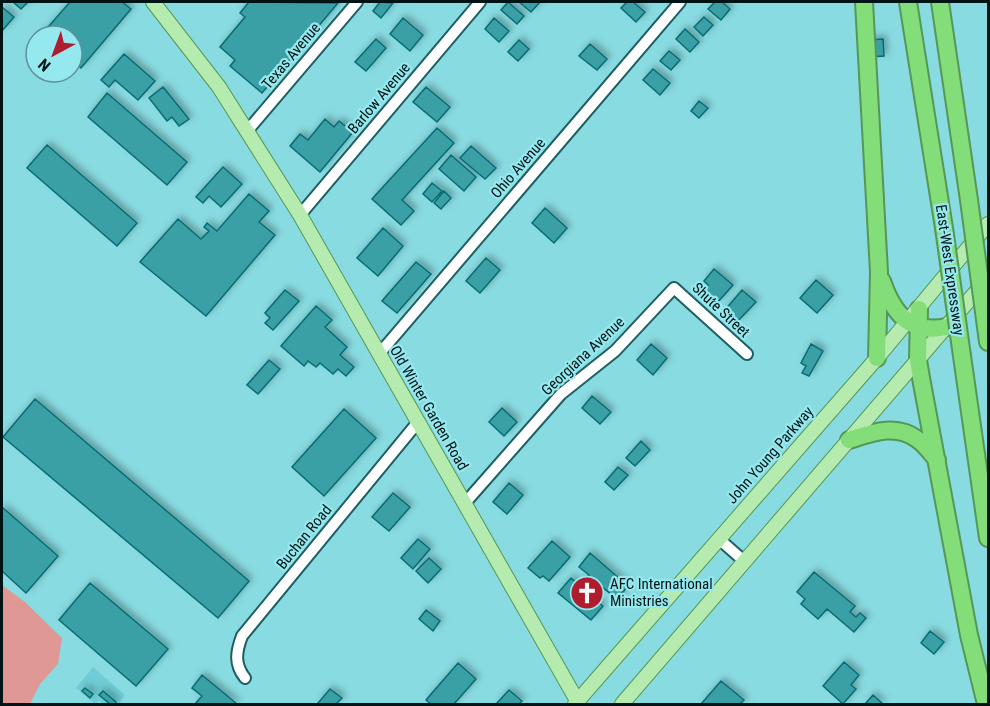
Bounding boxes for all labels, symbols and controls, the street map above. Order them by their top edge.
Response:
street label: Texas Avenue [258,19,324,93]
north arrow [24,24,84,84]
text: N [35,55,54,75]
street label: Barlow Avenue [344,59,414,137]
street label: Ohio Avenue [487,134,549,202]
street label: East-West Expressway [932,203,968,337]
street label: Shute Street [688,279,754,341]
street label: Georgiana Avenue [538,313,628,399]
street label: Old Winter Garden Road [386,343,472,473]
street label: John Young Parkway [723,403,817,507]
street label: Buchan Road [273,501,335,573]
church icon: AFC International Ministries [569,575,605,611]
place label: AFC International Ministries [610,575,713,610]

